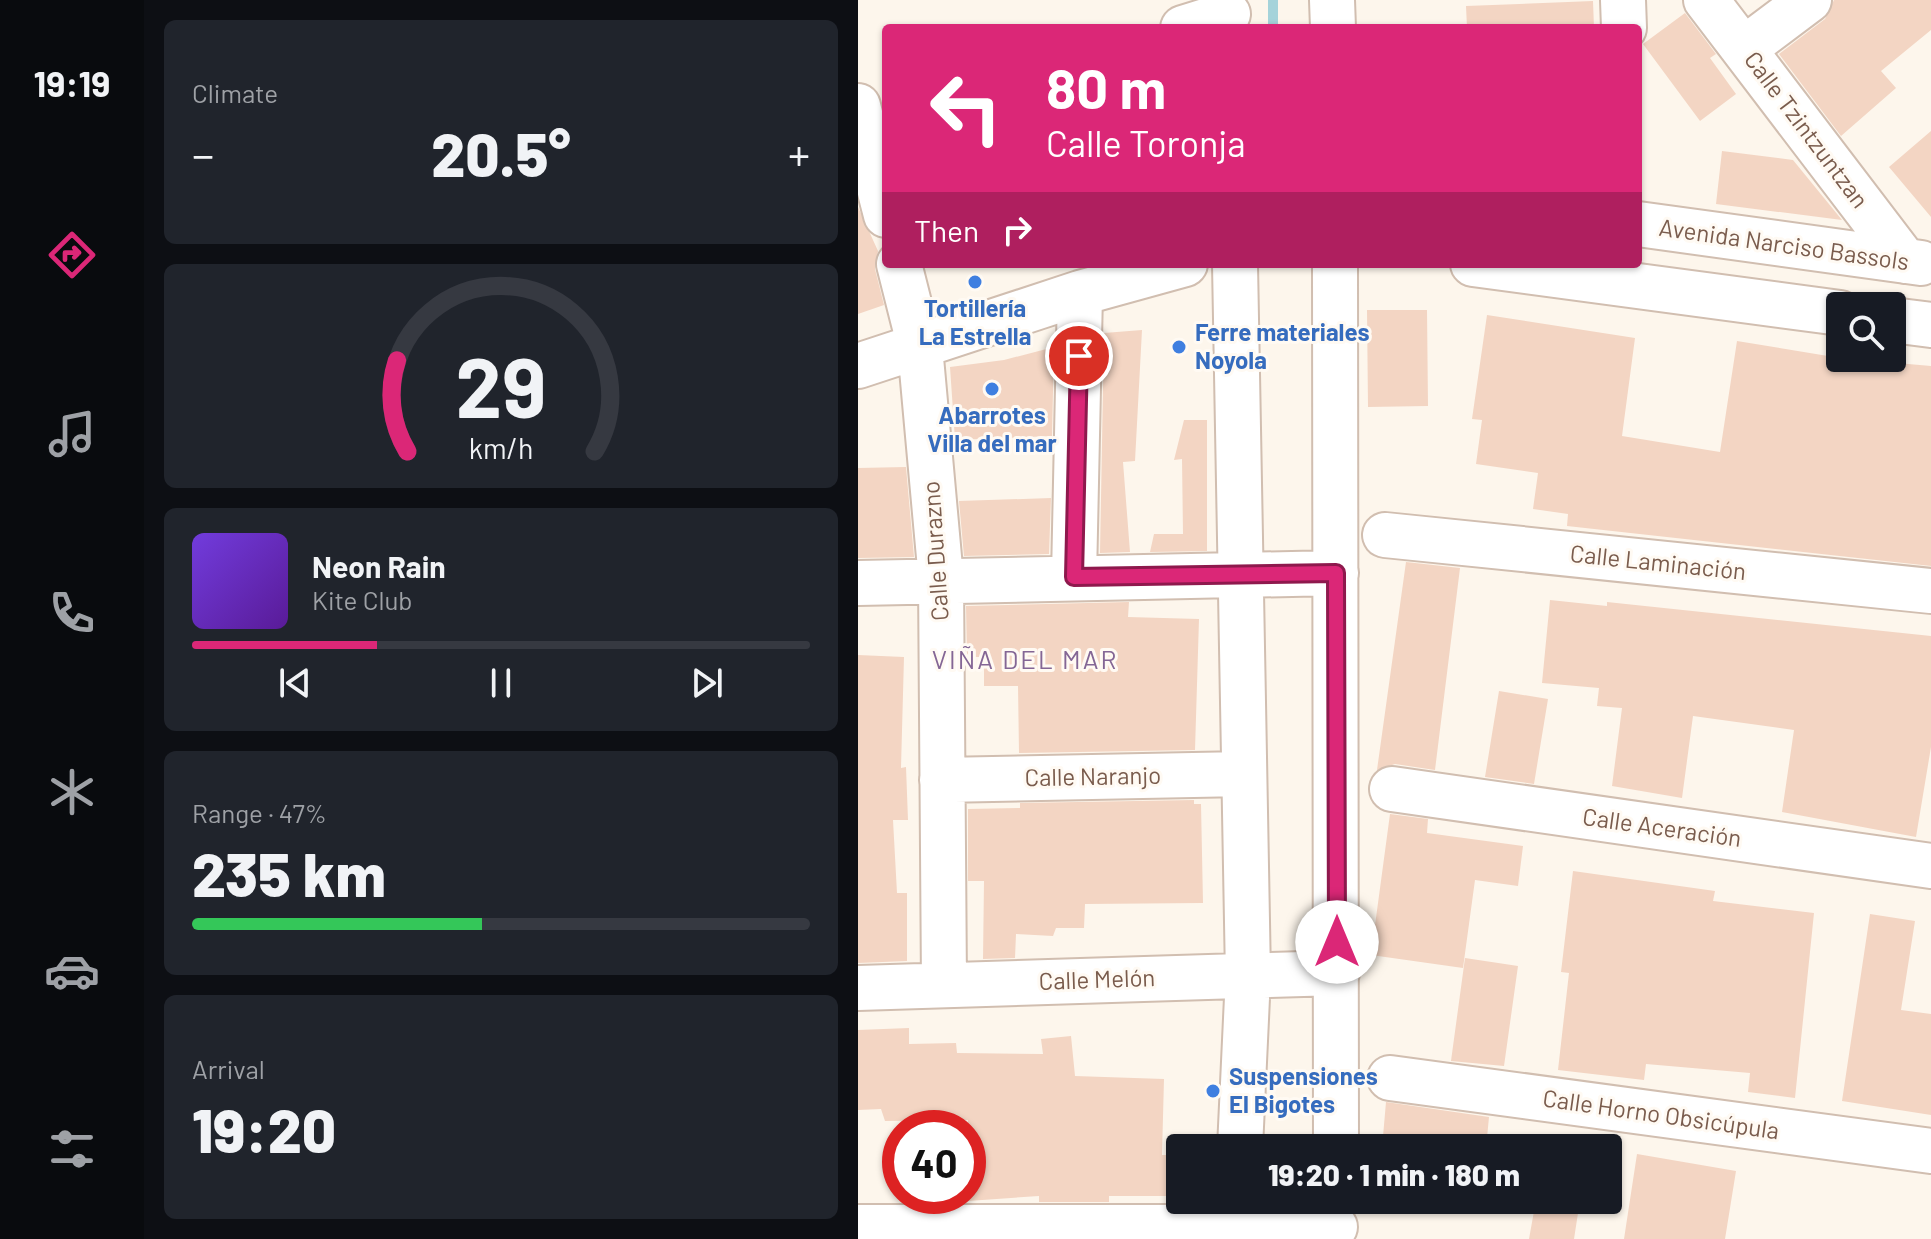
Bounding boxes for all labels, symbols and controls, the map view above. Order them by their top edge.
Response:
street label: Calle Tzintzuntzan [1739,45,1876,213]
text: 80 m [1046,53,1166,120]
icon: left [914,56,1018,160]
text: 19:19 [34,61,110,104]
text: Climate [192,77,278,108]
text: 20.5° [431,117,571,189]
text: Calle Toronja [1046,121,1246,164]
text: − [192,127,214,180]
text: + [788,127,810,180]
icon: right [995,208,1039,252]
text: Then [914,212,979,248]
street label: Avenida Narciso Bassols [1657,212,1911,275]
icon: directions [44,227,100,283]
marker: Tortillería La Estrella [966,273,984,291]
map controls [1826,292,1906,372]
button: search [1826,292,1906,372]
place label: Tortillería La Estrella [919,293,1031,350]
place label: Ferre materiales Noyola [1195,317,1369,374]
pin [1045,322,1113,390]
text: 29 [456,334,546,434]
icon: arrive [1057,334,1101,378]
marker: Ferre materiales Noyola [1170,338,1188,356]
marker: Abarrotes Villa del mar [983,380,1001,398]
place label: Abarrotes Villa del mar [927,400,1057,457]
icon: music [44,406,100,462]
text: km/h [469,430,533,465]
street label: Calle Durazno [915,480,954,622]
street label: Calle Laminación [1569,538,1748,585]
text: Neon Rain [312,548,446,584]
text: Kite Club [312,584,413,615]
icon: phone [44,585,100,641]
district label: VIÑA DEL MAR [932,643,1118,674]
icon: previous [273,661,317,705]
icon: pause [479,661,523,705]
icon: next [685,661,729,705]
street label: Calle Naranjo [1024,760,1162,791]
icon: climate [44,764,100,820]
text: Range · 47% [192,797,327,828]
street label: Calle Aceración [1581,801,1744,852]
text: 235 km [192,837,386,909]
position arrow [1295,900,1379,984]
icon: car [44,943,100,999]
street label: Calle Melón [1038,962,1156,995]
text: Arrival [192,1053,265,1084]
place label: Suspensiones El Bigotes [1229,1061,1378,1118]
marker: Suspensiones El Bigotes [1204,1082,1222,1100]
street label: Calle Horno Obsicúpula [1541,1083,1781,1144]
text: 19:20 [192,1093,336,1165]
speed limit sign: 40 [882,1110,986,1214]
icon: filters [44,1121,100,1177]
text: 19:20 · 1 min · 180 m [1268,1156,1520,1192]

